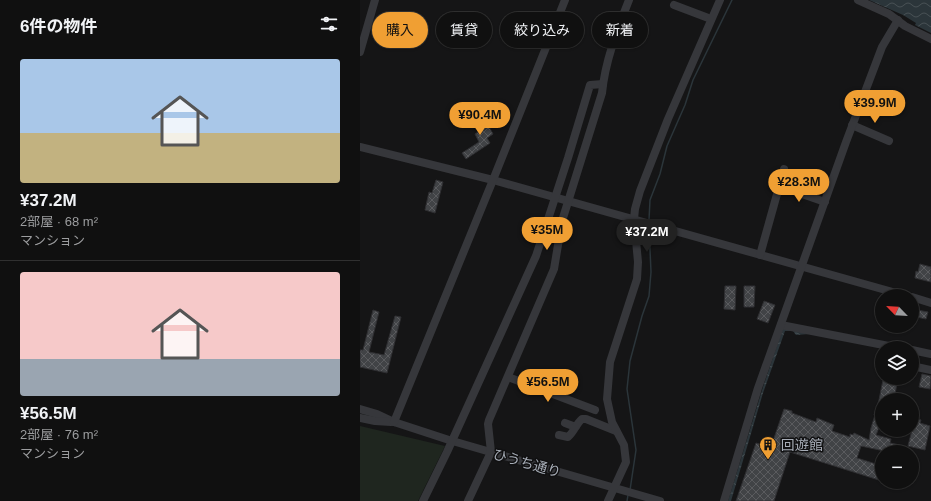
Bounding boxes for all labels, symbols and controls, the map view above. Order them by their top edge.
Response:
chip: 購入 [372,12,428,48]
chip: 賃貸 [436,12,492,48]
chip: 絞り込み [500,12,584,48]
chip: 新着 [592,12,648,48]
icon: filters [318,13,340,35]
text: 6件の物件 [20,17,97,36]
icon: home [144,85,216,157]
pin: ¥39.9M [842,90,908,124]
text: ¥39.9M [853,95,897,110]
pin: ¥90.4M [447,102,513,136]
text: ¥90.4M [458,107,502,122]
pin: ¥28.3M [766,169,832,203]
text: ¥28.3M [777,174,821,189]
text: ¥37.2M [20,191,77,210]
text: 2部屋 · 68 m² [20,214,98,229]
pin: ¥35M [523,217,571,251]
pin: ¥37.2M [614,219,680,253]
text: ¥35M [531,222,563,237]
text: ¥37.2M [625,224,669,239]
text: マンション [20,233,85,248]
north arrow [875,289,919,333]
map controls [875,289,919,489]
icon: home [144,298,216,370]
button: layers [875,341,919,385]
pin: ¥56.5M [515,369,581,403]
text: ¥56.5M [526,374,570,389]
button: + [875,393,919,437]
text: ¥56.5M [20,404,77,423]
text: 2部屋 · 76 m² [20,427,98,442]
building icon: 回遊館 [758,435,778,460]
place label: 回遊館 [781,437,823,453]
button: − [875,445,919,489]
text: マンション [20,446,85,461]
street label: ひうち通り [491,446,563,480]

